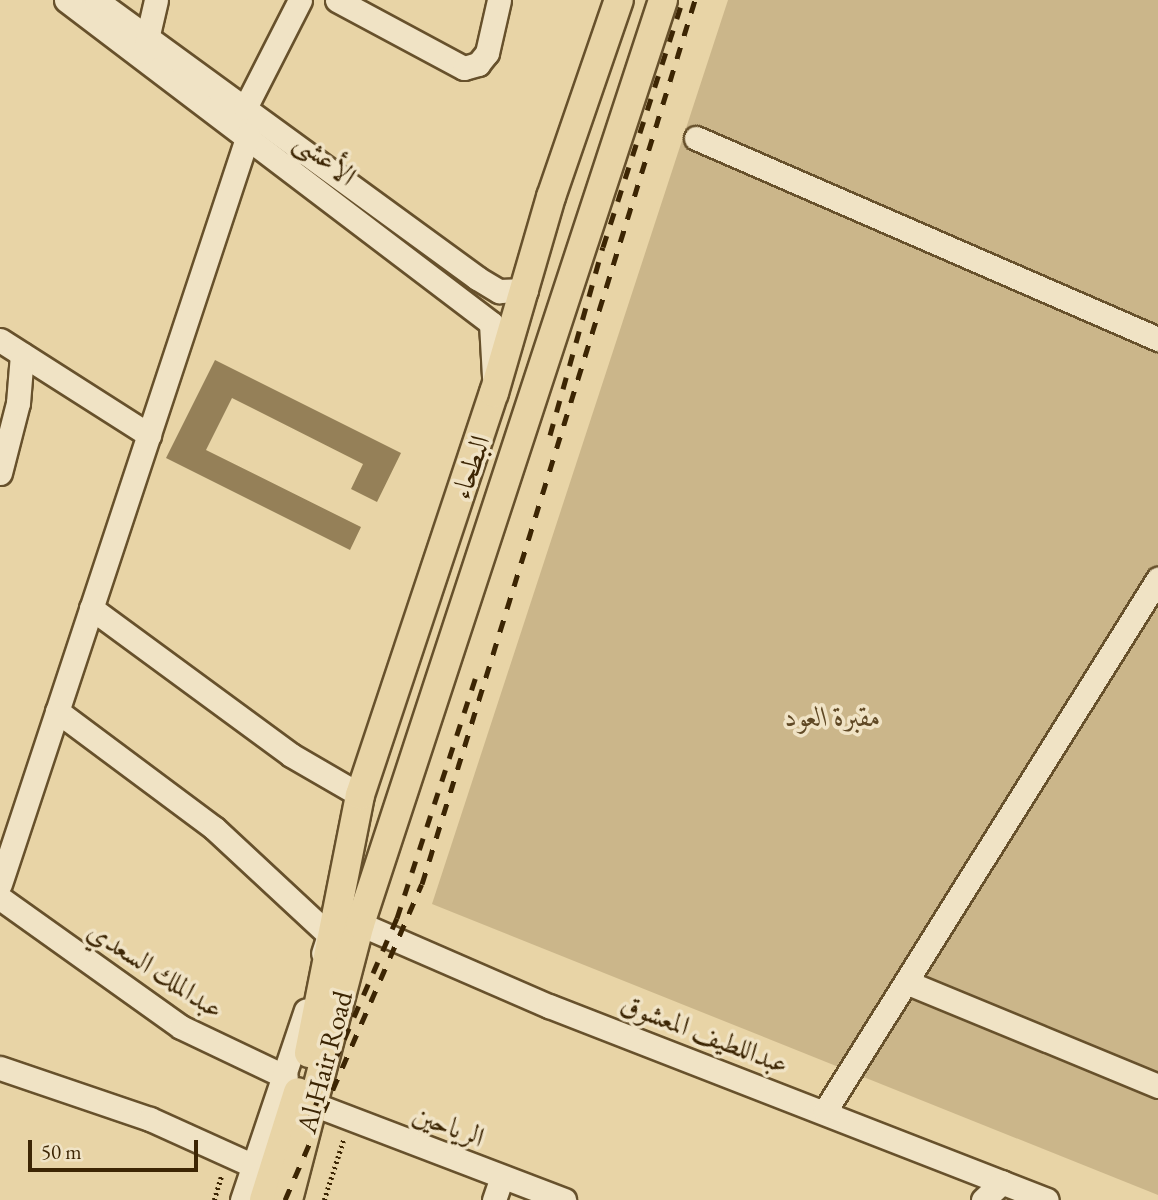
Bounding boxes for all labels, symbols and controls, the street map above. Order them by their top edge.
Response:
street label: الأعشى [289,124,363,192]
street label: البطحاء [443,431,497,503]
park label: مقبرة العود [785,699,881,733]
street label: عبدالملك السعدي [82,913,230,1025]
street label: عبداللطيف المعشوق [616,986,794,1080]
street label: Al Hair Road [289,987,359,1137]
street label: الرياحين [409,1096,489,1154]
scale bar [32,1126,201,1170]
text: 50 m [41,1138,82,1165]

